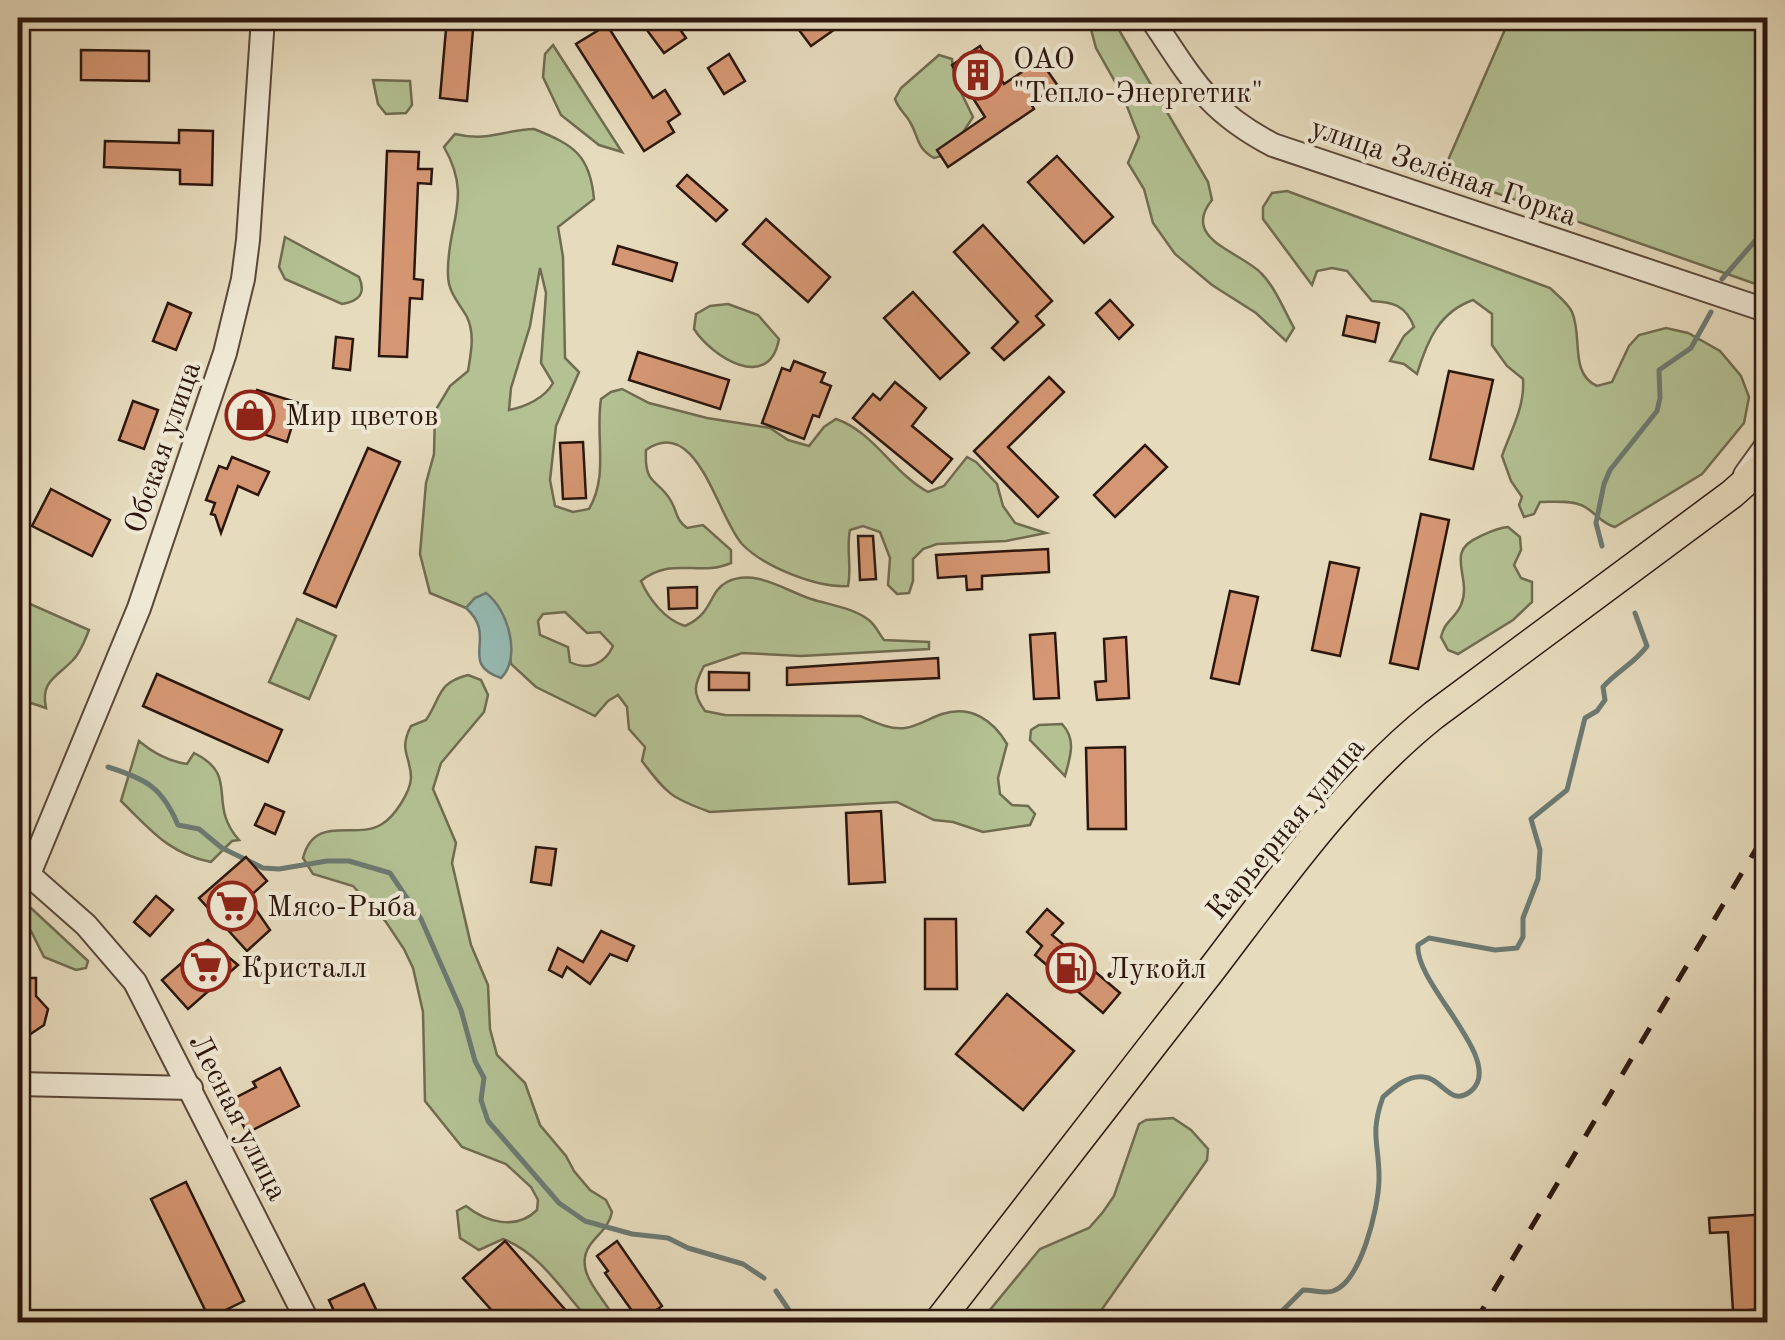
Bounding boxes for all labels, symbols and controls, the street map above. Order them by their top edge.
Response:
place label: ОАО "Тепло-Энергетик" [1013,45,1263,109]
building icon: ОАО "Тепло-Энергетик" [952,49,1004,101]
street label: улица Зелёная Горка [1306,113,1581,233]
street label: Обская улица [120,358,207,537]
shop icon: Мир цветов [224,389,276,441]
place label: Мир цветов [285,402,438,432]
street label: Карьерная улица [1202,732,1371,926]
supermarket icon: Мясо-Рыба [206,880,258,932]
place label: Мясо-Рыба [267,893,417,923]
supermarket icon: Кристалл [180,941,232,993]
fuel station icon: Лукойл [1045,942,1097,994]
place label: Кристалл [241,954,367,984]
place label: Лукойл [1106,955,1206,985]
street label: Лесная улица [182,1030,292,1206]

